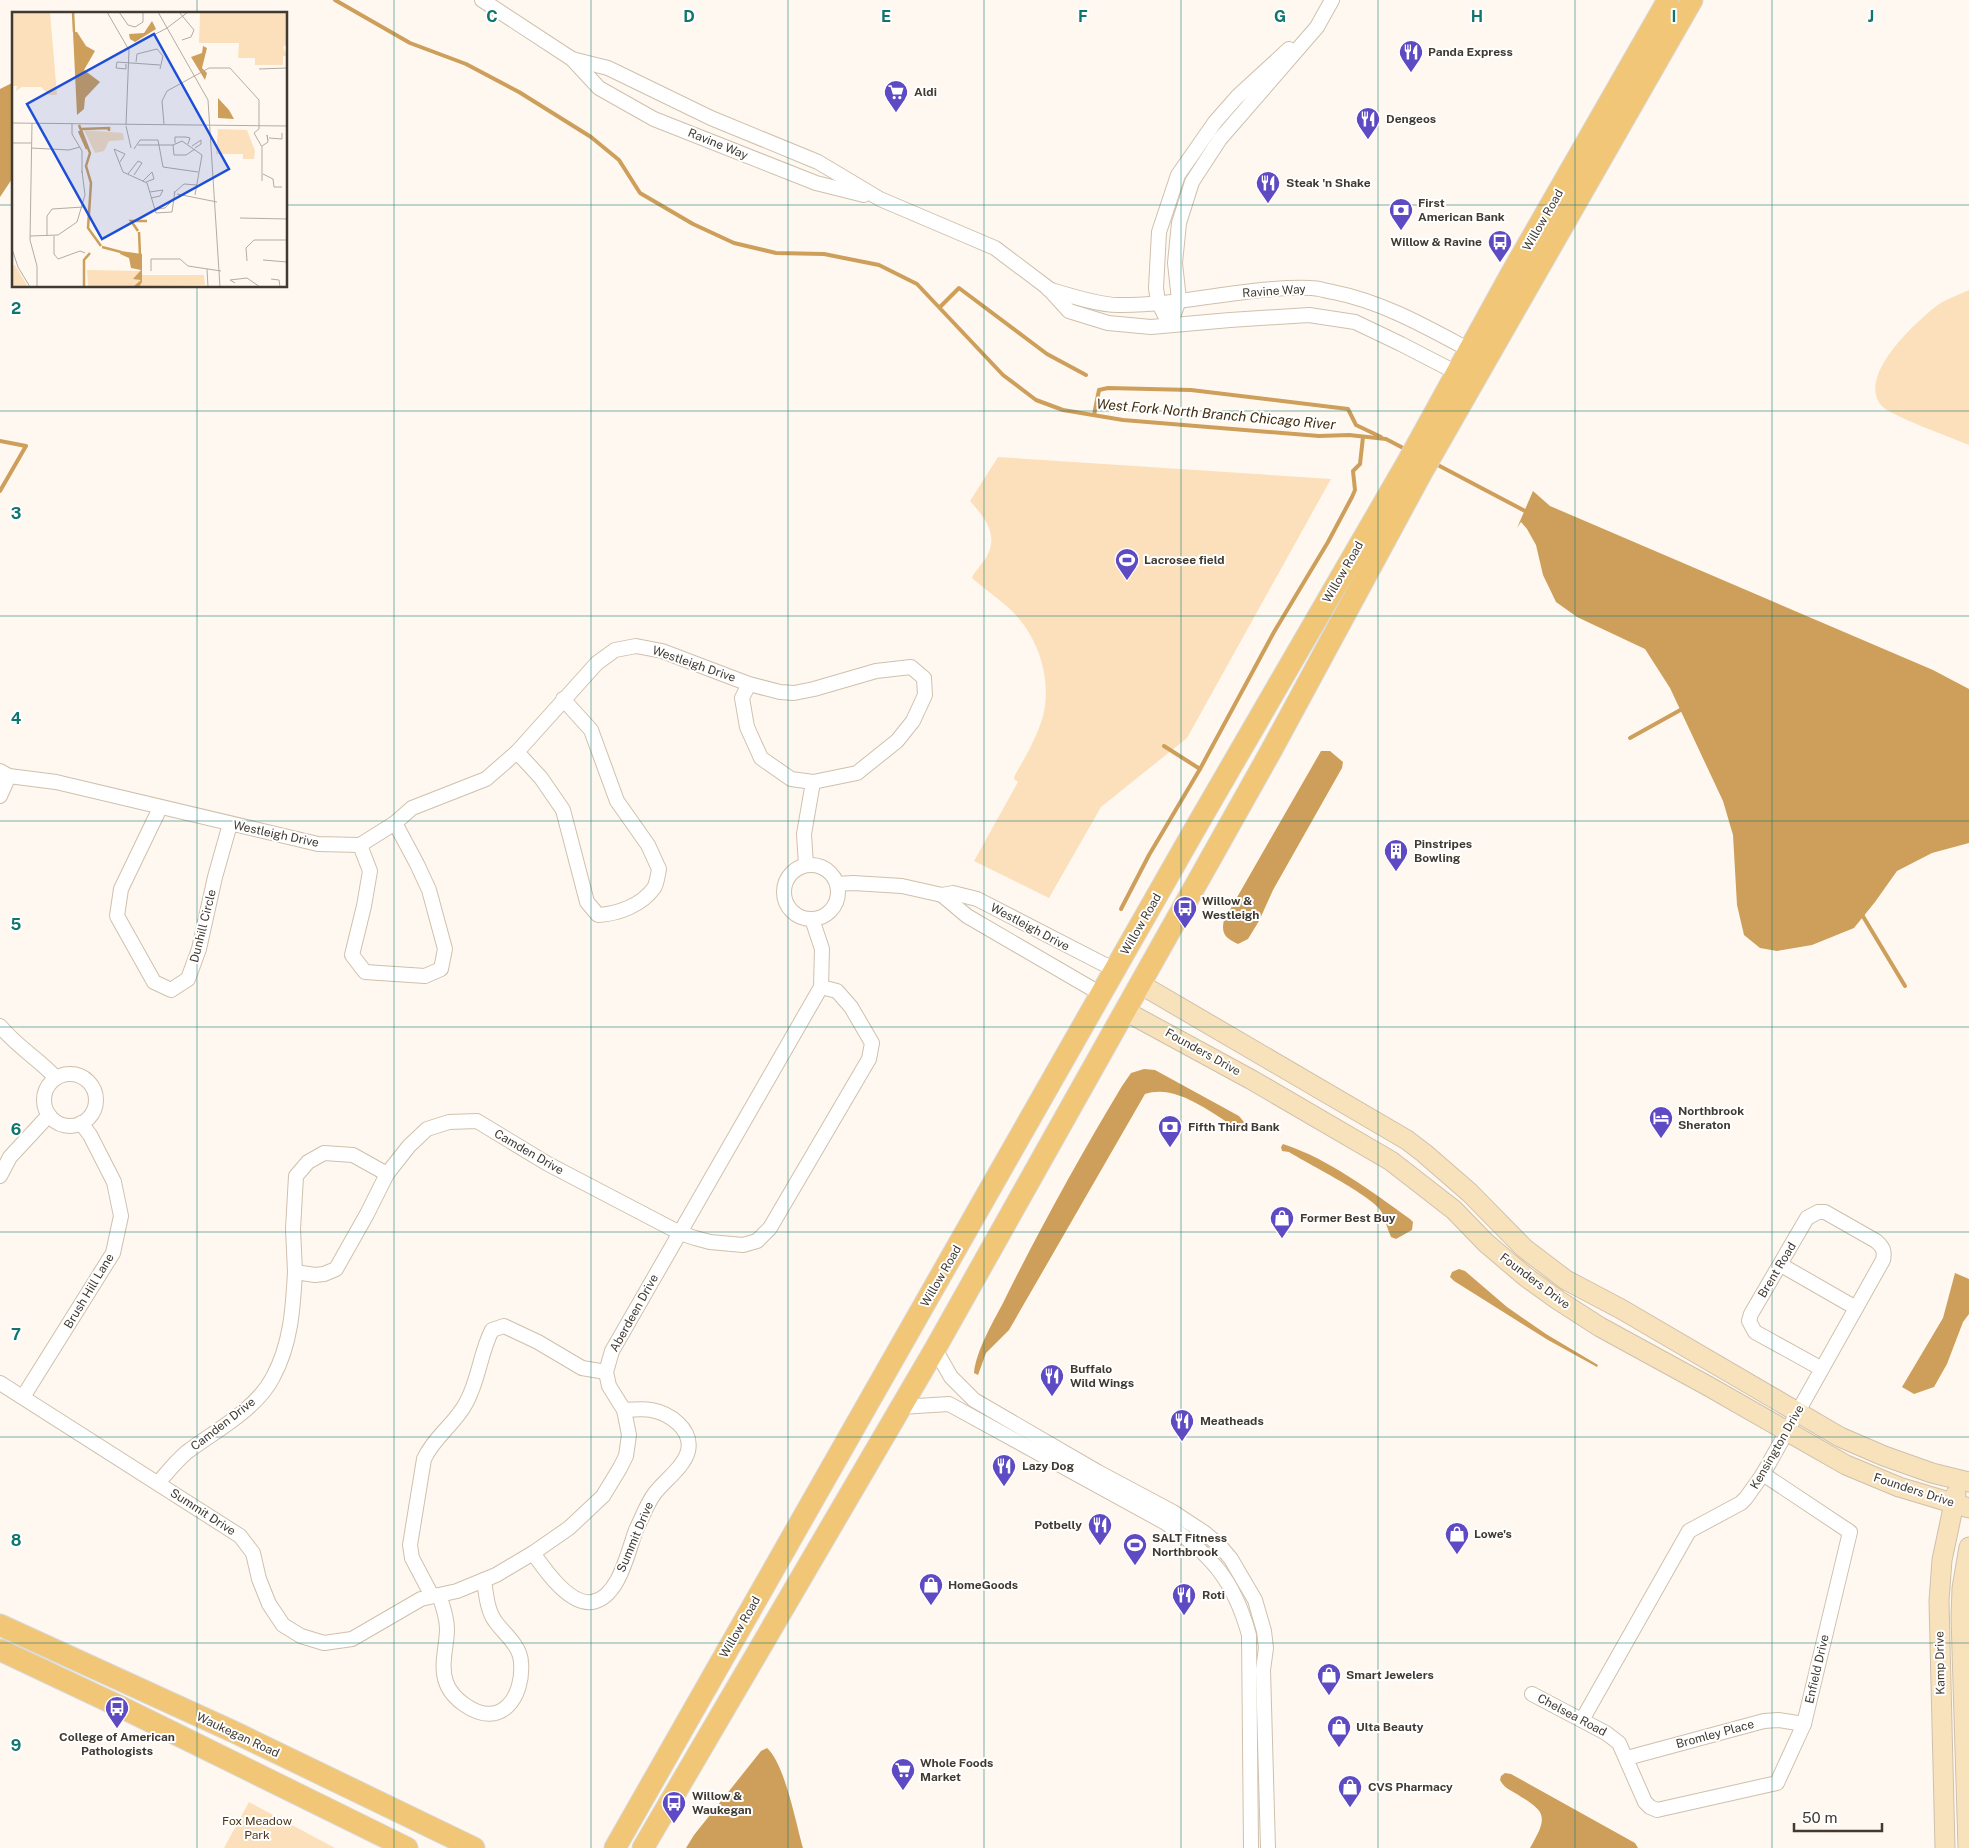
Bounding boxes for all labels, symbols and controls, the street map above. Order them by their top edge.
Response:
text: C [486,7,498,26]
text: D [683,7,695,26]
text: E [881,7,891,26]
text: F [1078,7,1088,26]
text: G [1274,7,1286,26]
text: H [1471,7,1483,26]
text: I [1672,7,1676,26]
text: J [1868,7,1874,26]
inset map [12,12,288,288]
restaurant icon: Panda Express [1398,39,1424,73]
place label: Panda Express [1428,45,1513,59]
supermarket icon: Aldi [883,79,909,113]
place label: Aldi [914,85,937,99]
restaurant icon: Dengeos [1355,106,1381,140]
place label: Dengeos [1386,112,1436,126]
street label: Ravine Way [686,126,751,163]
restaurant icon: Steak 'n Shake [1255,170,1281,204]
place label: Steak 'n Shake [1286,176,1371,190]
street label: Willow Road [1520,187,1566,253]
place label: First American Bank [1418,196,1505,224]
bank icon: First American Bank [1388,197,1414,231]
bus stop icon: Willow & Ravine [1487,229,1513,263]
place label: Willow & Ravine [1391,235,1482,249]
street label: Ravine Way [1242,282,1307,300]
text: 2 [11,299,21,318]
water label: West Fork North Branch Chicago River [1096,396,1337,432]
text: 3 [11,504,21,523]
street label: Willow Road [1320,539,1366,605]
sports icon: Lacrosee field [1114,547,1140,581]
place label: Lacrosee field [1144,553,1225,567]
street label: Westleigh Drive [650,643,738,685]
text: 4 [11,709,22,728]
street label: Westleigh Drive [232,818,320,850]
place label: Pinstripes Bowling [1414,837,1472,865]
building icon: Pinstripes Bowling [1383,838,1409,872]
street label: Dunhill Circle [187,888,219,964]
street label: Willow Road [1118,891,1164,957]
place label: Willow & Westleigh [1202,894,1259,922]
bus stop icon: Willow & Westleigh [1172,895,1198,929]
street label: Westleigh Drive [988,900,1072,954]
text: 5 [11,915,22,934]
street label: Founders Drive [1163,1026,1243,1079]
place label: Northbrook Sheraton [1678,1104,1744,1132]
hotel icon: Northbrook Sheraton [1648,1105,1674,1139]
bank icon: Fifth Third Bank [1157,1114,1183,1148]
text: 6 [11,1120,21,1139]
place label: Fifth Third Bank [1188,1120,1280,1134]
street label: Camden Drive [492,1127,566,1178]
shop icon: Former Best Buy [1269,1205,1295,1239]
place label: Former Best Buy [1300,1211,1396,1225]
street label: Brent Road [1755,1240,1799,1300]
street label: Willow Road [918,1243,964,1309]
street label: Founders Drive [1497,1250,1573,1312]
street label: Brush Hill Lane [61,1251,117,1331]
street label: Aberdeen Drive [607,1272,661,1354]
text: 7 [11,1325,21,1344]
place label: Buffalo Wild Wings [1070,1362,1134,1390]
restaurant icon: Buffalo Wild Wings [1039,1363,1065,1397]
street label: Camden Drive [188,1394,258,1453]
street label: Kensington Drive [1747,1402,1807,1492]
restaurant icon: Meatheads [1169,1408,1195,1442]
place label: Meatheads [1200,1414,1264,1428]
restaurant icon: Lazy Dog [991,1453,1017,1487]
place label: Lazy Dog [1022,1459,1074,1473]
street label: Founders Drive [1872,1470,1956,1510]
street label: Summit Drive [168,1486,238,1538]
street label: Summit Drive [614,1500,656,1574]
restaurant icon: Potbelly [1087,1512,1113,1546]
place label: Potbelly [1034,1518,1082,1532]
shop icon: Lowe's [1444,1521,1470,1555]
place label: Lowe's [1474,1527,1512,1541]
text: 8 [11,1531,22,1550]
place label: SALT Fitness Northbrook [1152,1531,1227,1559]
sports icon: SALT Fitness Northbrook [1122,1532,1148,1566]
shop icon: HomeGoods [918,1572,944,1606]
place label: HomeGoods [948,1578,1018,1592]
restaurant icon: Roti [1171,1582,1197,1616]
place label: Roti [1202,1588,1225,1602]
street label: Willow Road [717,1594,763,1660]
street label: Kamp Drive [1932,1631,1948,1695]
street label: Enfield Drive [1802,1633,1832,1705]
shop icon: Smart Jewelers [1316,1662,1342,1696]
place label: Smart Jewelers [1346,1668,1434,1682]
street label: Chelsea Road [1535,1691,1609,1739]
bus stop icon: College of American Pathologists [104,1695,130,1729]
street label: Waukegan Road [194,1710,282,1760]
shop icon: Ulta Beauty [1326,1714,1352,1748]
street label: Bromley Place [1674,1717,1756,1751]
place label: Ulta Beauty [1356,1720,1424,1734]
place label: College of American Pathologists [59,1730,175,1758]
text: 9 [11,1736,21,1755]
place label: Whole Foods Market [920,1756,993,1784]
supermarket icon: Whole Foods Market [890,1757,916,1791]
shop icon: CVS Pharmacy [1337,1774,1363,1808]
place label: CVS Pharmacy [1368,1780,1453,1794]
place label: Willow & Waukegan [692,1789,752,1817]
bus stop icon: Willow & Waukegan [661,1790,687,1824]
scale bar [1794,1800,1882,1832]
text: 50 m [1802,1809,1837,1826]
park label: Fox Meadow Park [222,1814,293,1842]

